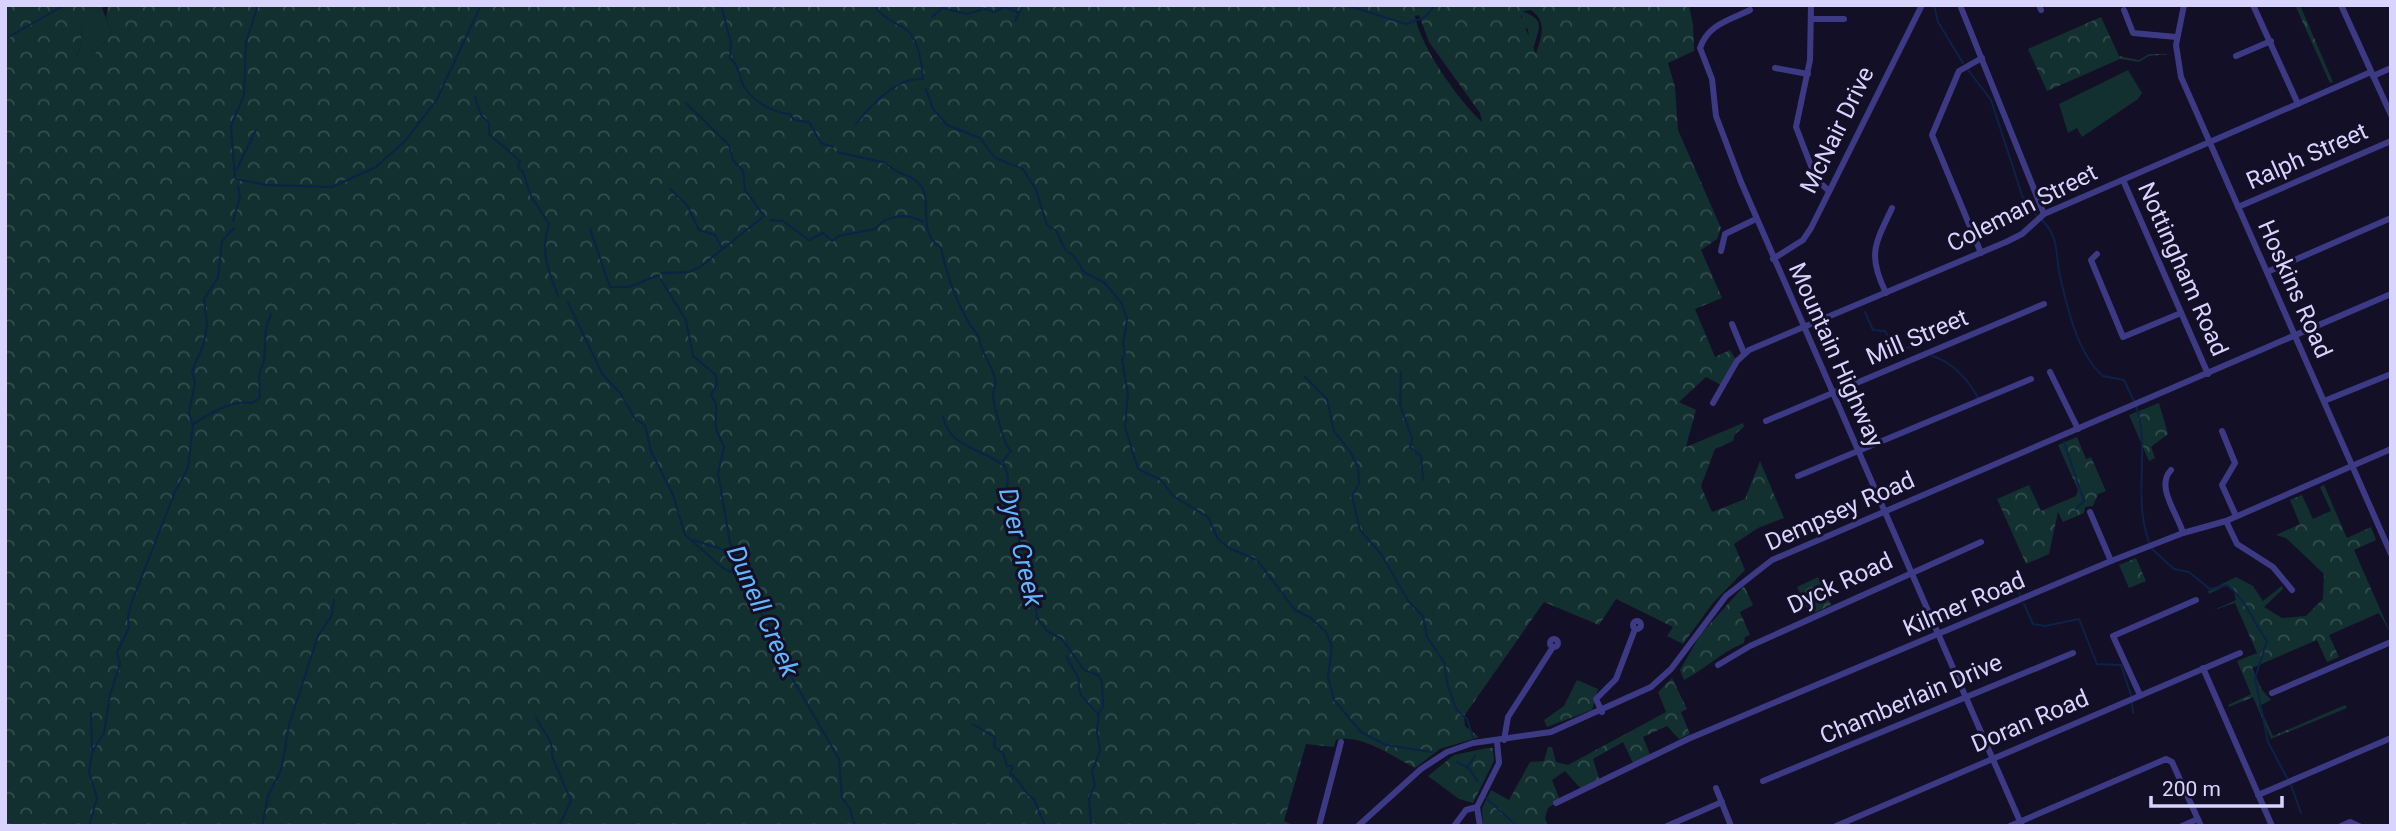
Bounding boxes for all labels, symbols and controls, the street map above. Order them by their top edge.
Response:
street label: McNair Drive [1794,62,1880,198]
street label: Ralph Street [2242,117,2372,195]
street label: Coleman Street [1942,158,2102,258]
street label: Nottingham Road [2132,178,2234,360]
street label: Hoskins Road [2252,216,2338,362]
street label: Mountain Highway [1783,258,1890,452]
street label: Mill Street [1862,303,1972,371]
street label: Dempsey Road [1761,466,1919,556]
water label: Dyer Creek [993,485,1049,610]
water label: Dunell Creek [721,541,806,682]
street label: Dyck Road [1783,546,1897,620]
street label: Kilmer Road [1899,566,2029,642]
street label: Chamberlain Drive [1816,648,2006,750]
street label: Doran Road [1967,684,2093,758]
scale bar [2151,764,2282,808]
text: 200 m [2162,777,2221,801]

